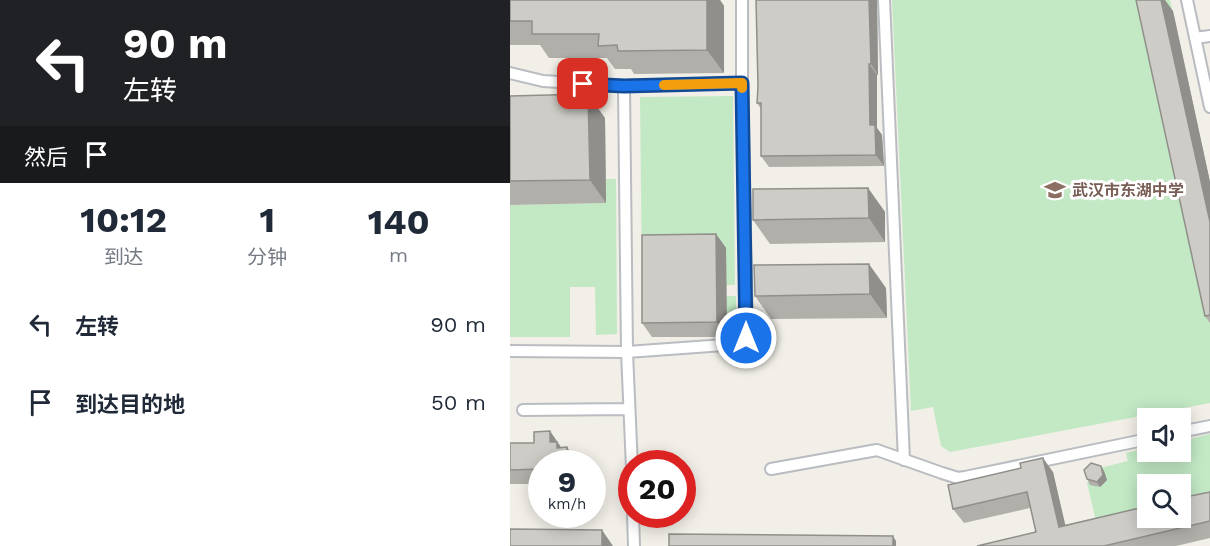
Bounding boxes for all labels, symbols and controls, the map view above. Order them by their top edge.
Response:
text: 90 m [123,19,227,68]
icon: left [24,24,102,102]
pin [557,58,608,109]
icon: arrive [566,67,599,100]
text: 左转 [123,75,177,107]
icon: arrive [80,138,113,171]
text: 然后 [24,145,68,170]
school or university icon: 武汉市东湖中学 [1043,178,1067,202]
place label: 武汉市东湖中学 [1072,181,1184,200]
text: 10:12 [80,199,167,241]
text: 1 [260,199,275,241]
text: 140 [368,201,430,243]
text: m [389,243,408,267]
text: 到达 [104,245,144,269]
text: 分钟 [247,245,287,269]
position arrow [714,306,778,370]
icon: left [24,308,57,341]
text: 90 m [430,312,486,337]
text: 左转 [75,314,119,339]
icon: arrive [24,386,57,419]
text: 50 m [431,390,486,415]
text: 到达目的地 [75,392,185,417]
map controls [1137,408,1191,528]
button: sound [1137,408,1191,462]
speed limit sign: 20 [618,450,696,528]
text: 9 [558,464,576,499]
button: search [1137,474,1191,528]
text: km/h [548,495,586,513]

